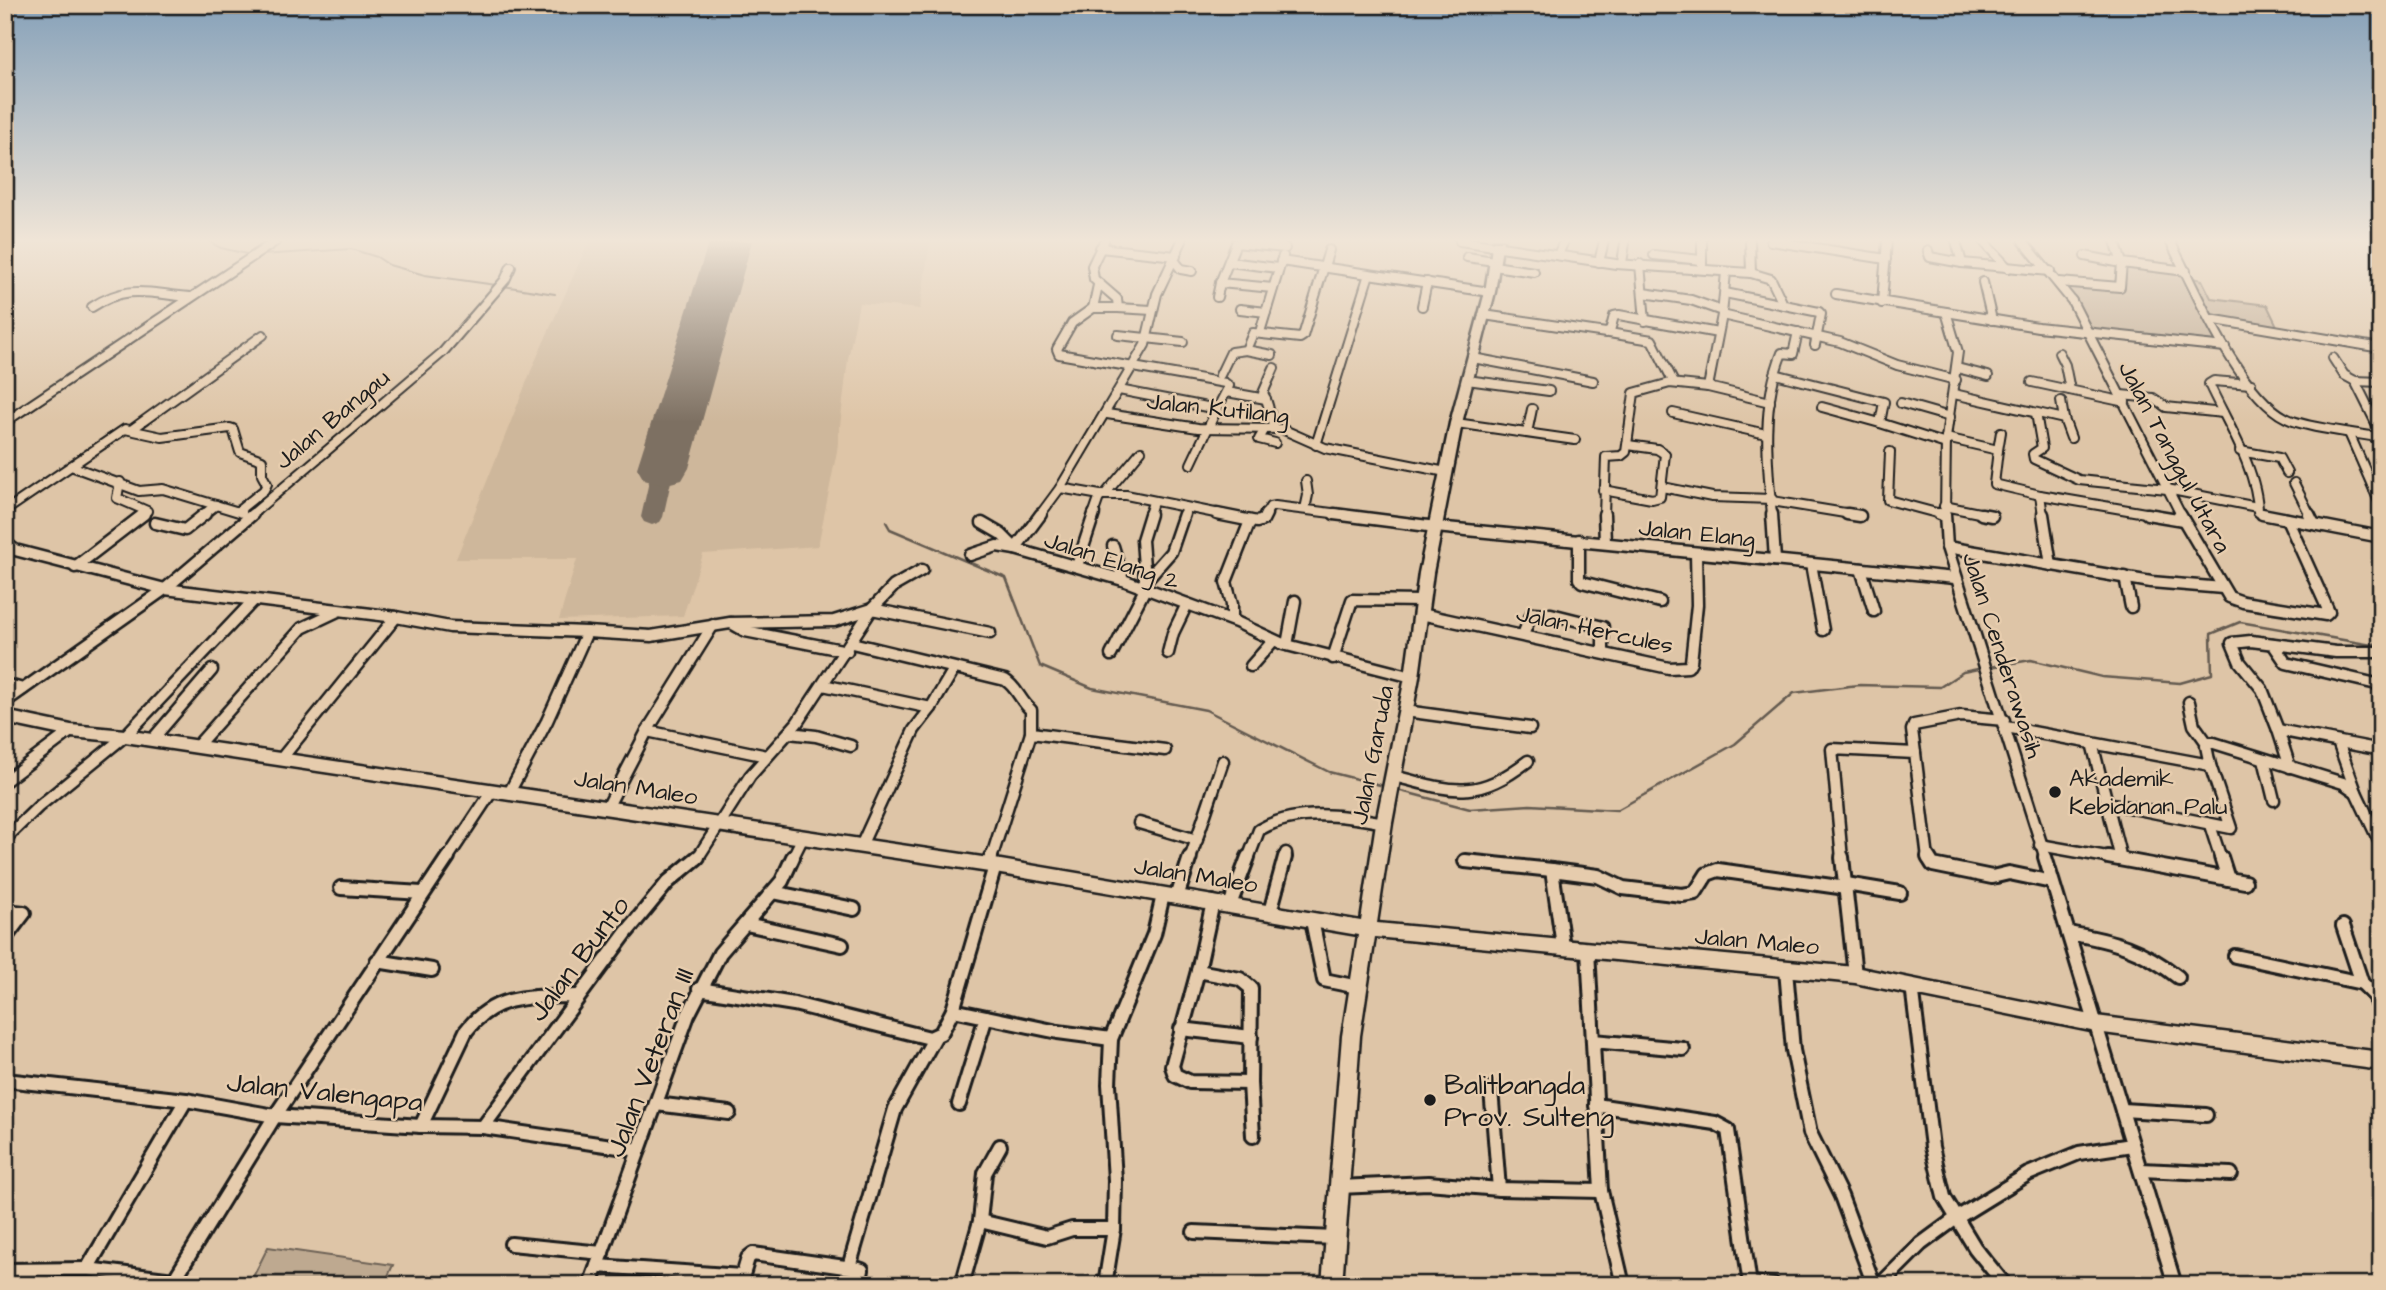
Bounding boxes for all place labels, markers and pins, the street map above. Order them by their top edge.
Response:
place label: Akademik Kebidanan Palu [2069,762,2227,824]
marker: Akademik Kebidanan Palu [2047,784,2063,800]
place label: Balitbangda Prov. Sulteng [1444,1066,1614,1138]
marker: Balitbangda Prov. Sulteng [1422,1092,1438,1108]

